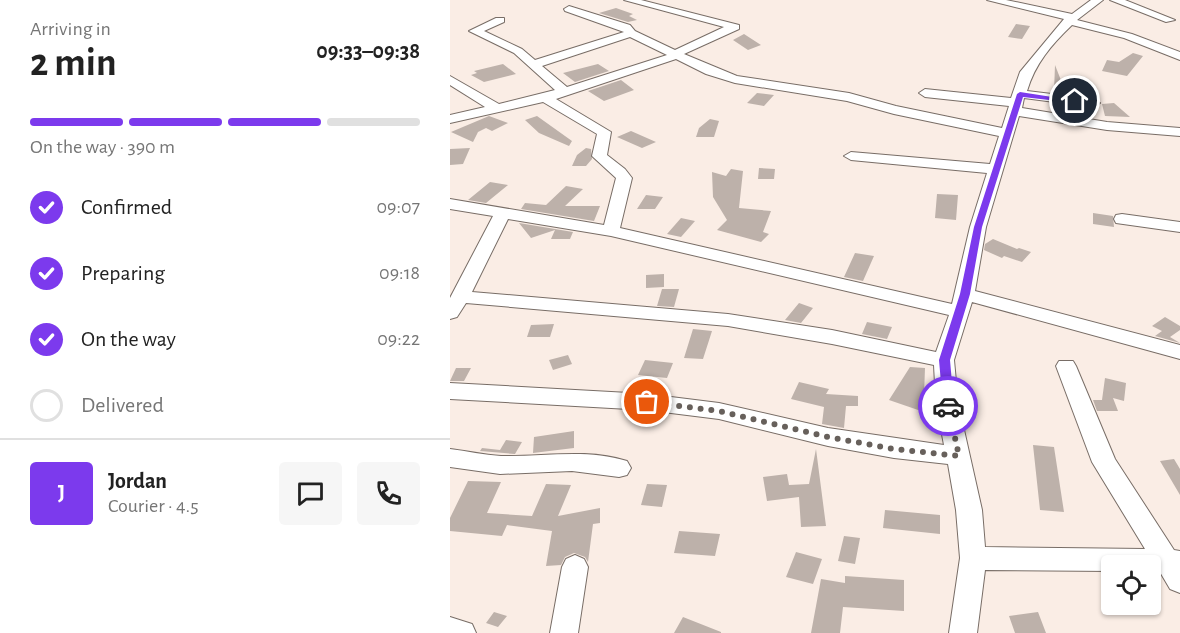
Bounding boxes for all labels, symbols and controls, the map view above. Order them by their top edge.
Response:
text: Arriving in [30,19,111,39]
text: 09:33–09:38 [316,40,420,62]
text: 2 min [30,44,117,83]
pin [1049,75,1100,126]
icon: home [1058,84,1091,117]
text: On the way · 390 m [30,137,175,157]
icon: check [30,191,63,224]
text: Confirmed [81,196,172,218]
text: 09:07 [377,197,420,217]
icon: check [30,257,63,290]
text: Preparing [81,262,165,284]
text: 09:18 [379,263,420,283]
icon: check [30,323,63,356]
text: On the way [81,328,176,350]
text: 09:22 [377,329,420,349]
pin [621,376,672,427]
courier [918,376,978,436]
icon: bag [630,385,663,418]
icon: car [932,390,965,423]
text: Delivered [81,394,164,416]
button: chat [279,462,342,525]
button: phone [357,462,420,525]
text: Jordan [108,470,167,492]
text: J [58,482,65,504]
text: Courier · 4.5 [108,496,199,516]
map controls [1101,555,1161,615]
button: locate [1101,555,1161,615]

